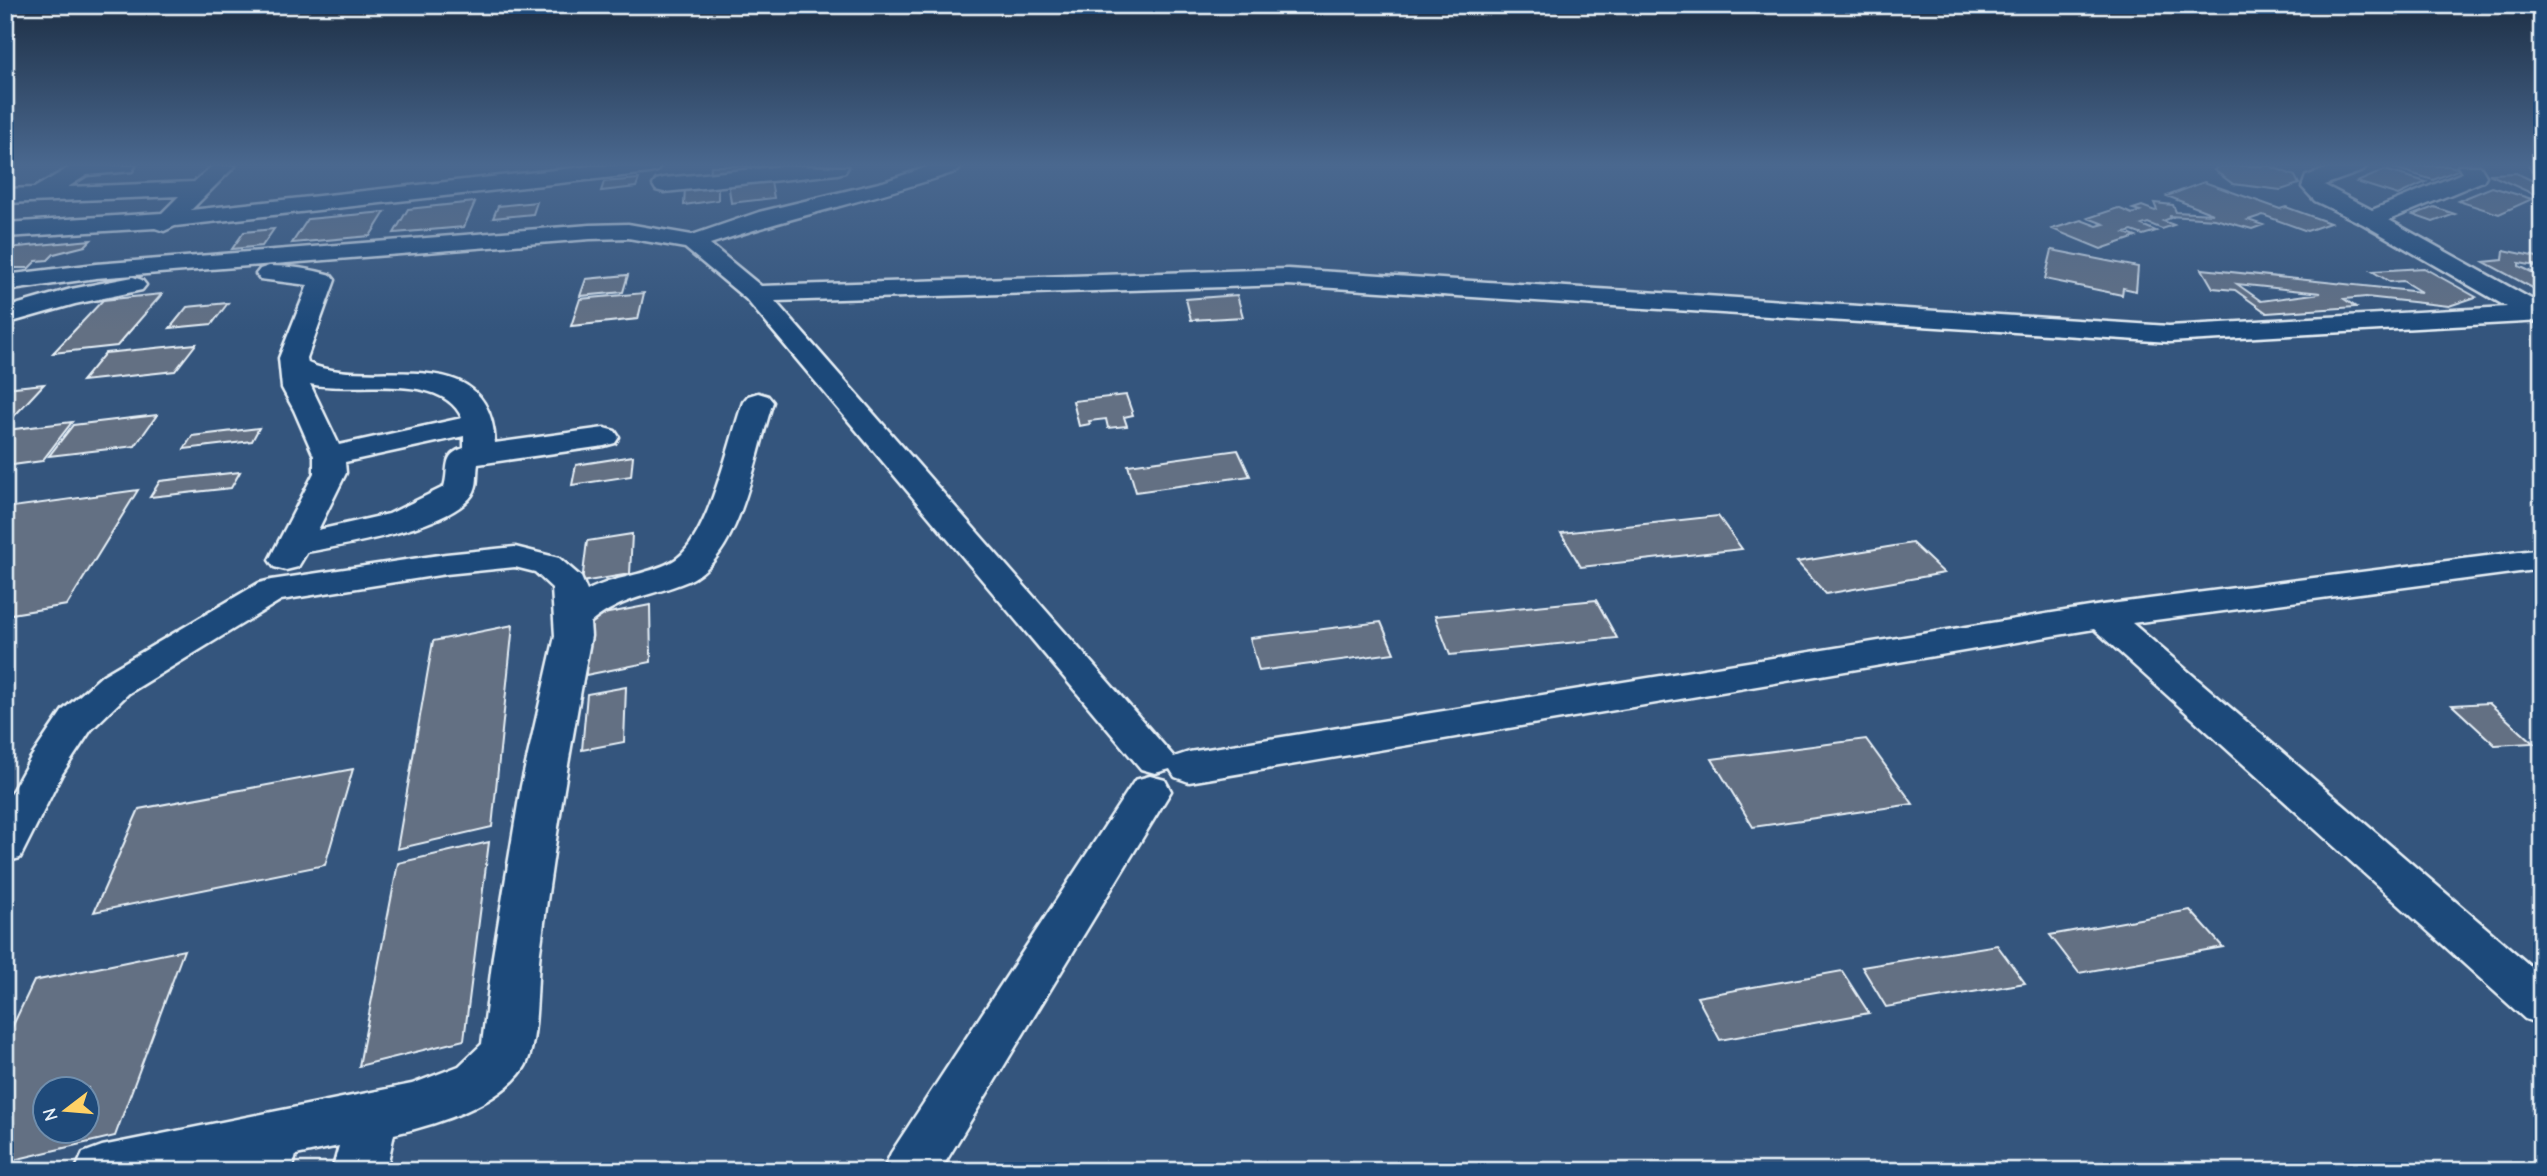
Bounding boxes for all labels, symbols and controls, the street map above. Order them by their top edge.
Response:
north arrow [32,1074,102,1144]
text: N [38,1105,63,1123]

